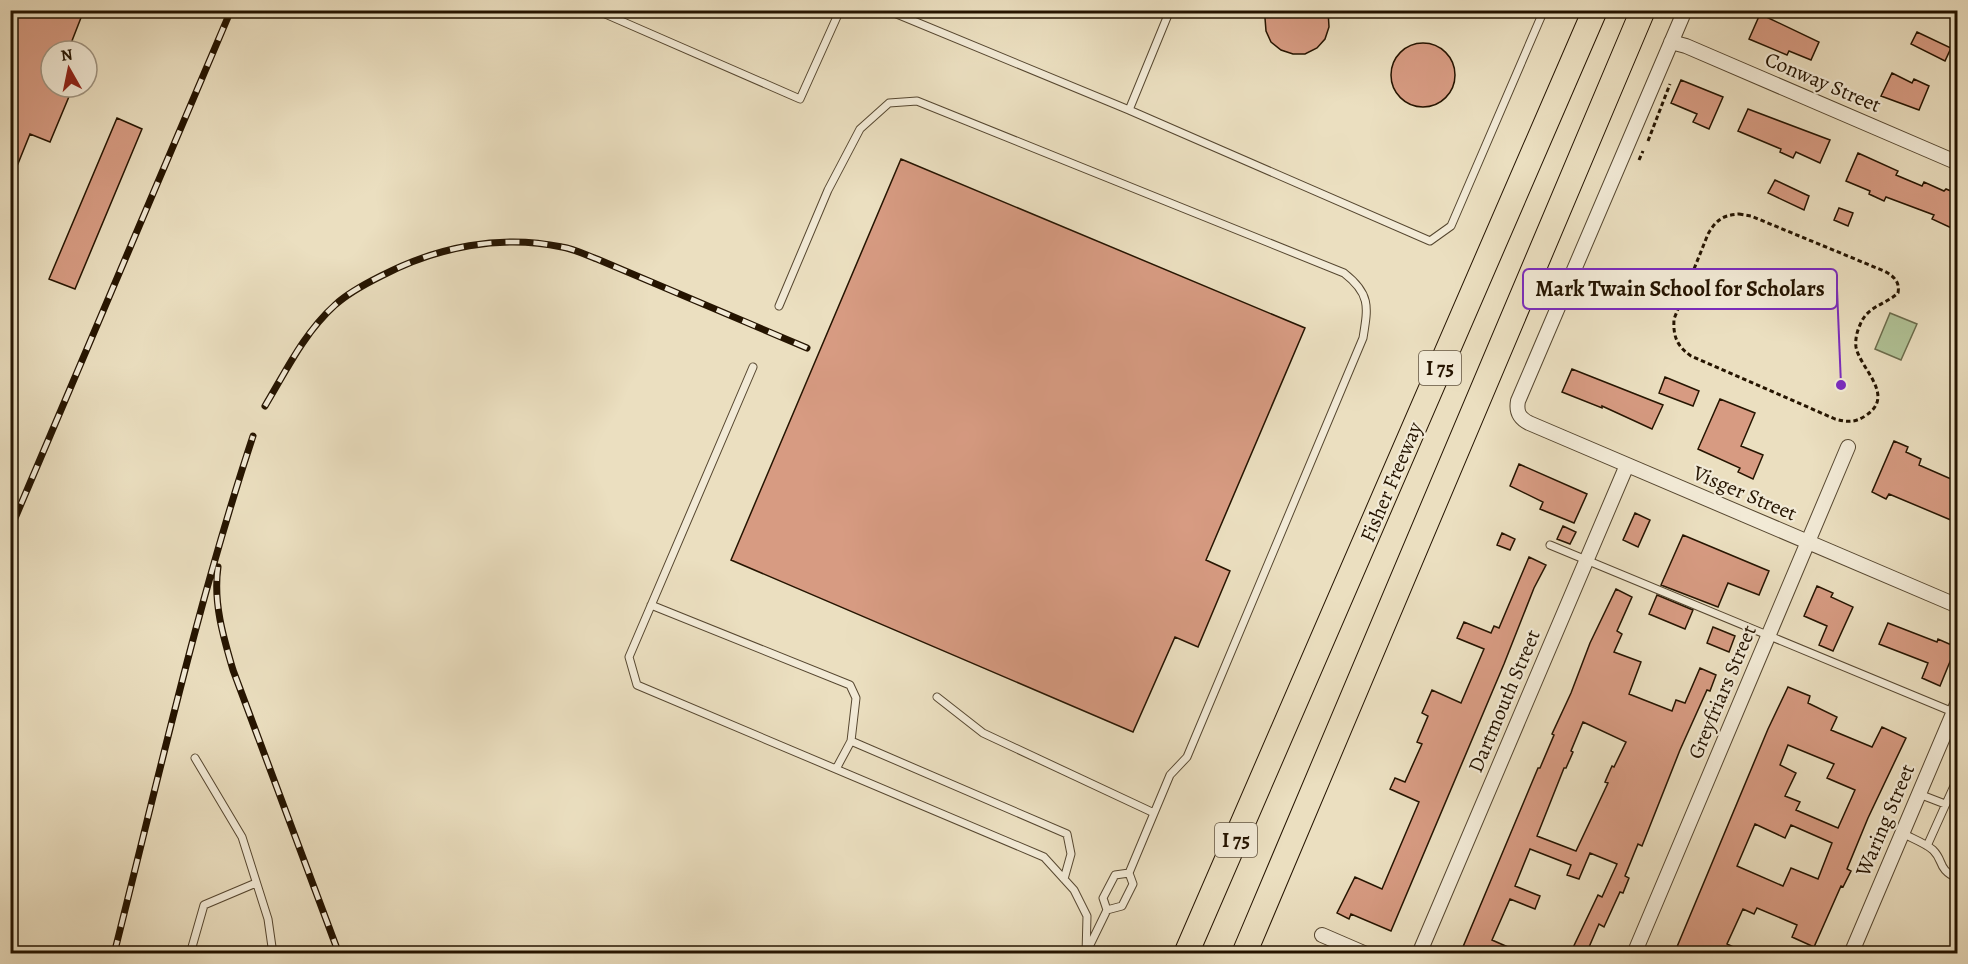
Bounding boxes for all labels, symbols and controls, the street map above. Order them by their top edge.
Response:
north arrow [39,39,99,99]
text: N [59,43,75,67]
street label: Conway Street [1761,45,1885,119]
callout: Mark Twain School for Scholars [1523,269,1837,309]
text: Mark Twain School for Scholars [1535,274,1825,304]
road number: I 75 [1419,351,1461,385]
street label: Fisher Freeway [1353,417,1429,546]
street label: Visger Street [1688,458,1801,527]
street label: Greyfriars Street [1681,621,1763,763]
street label: Dartmouth Street [1461,625,1547,777]
street label: Waring Street [1848,759,1921,881]
road number: I 75 [1215,823,1257,857]

